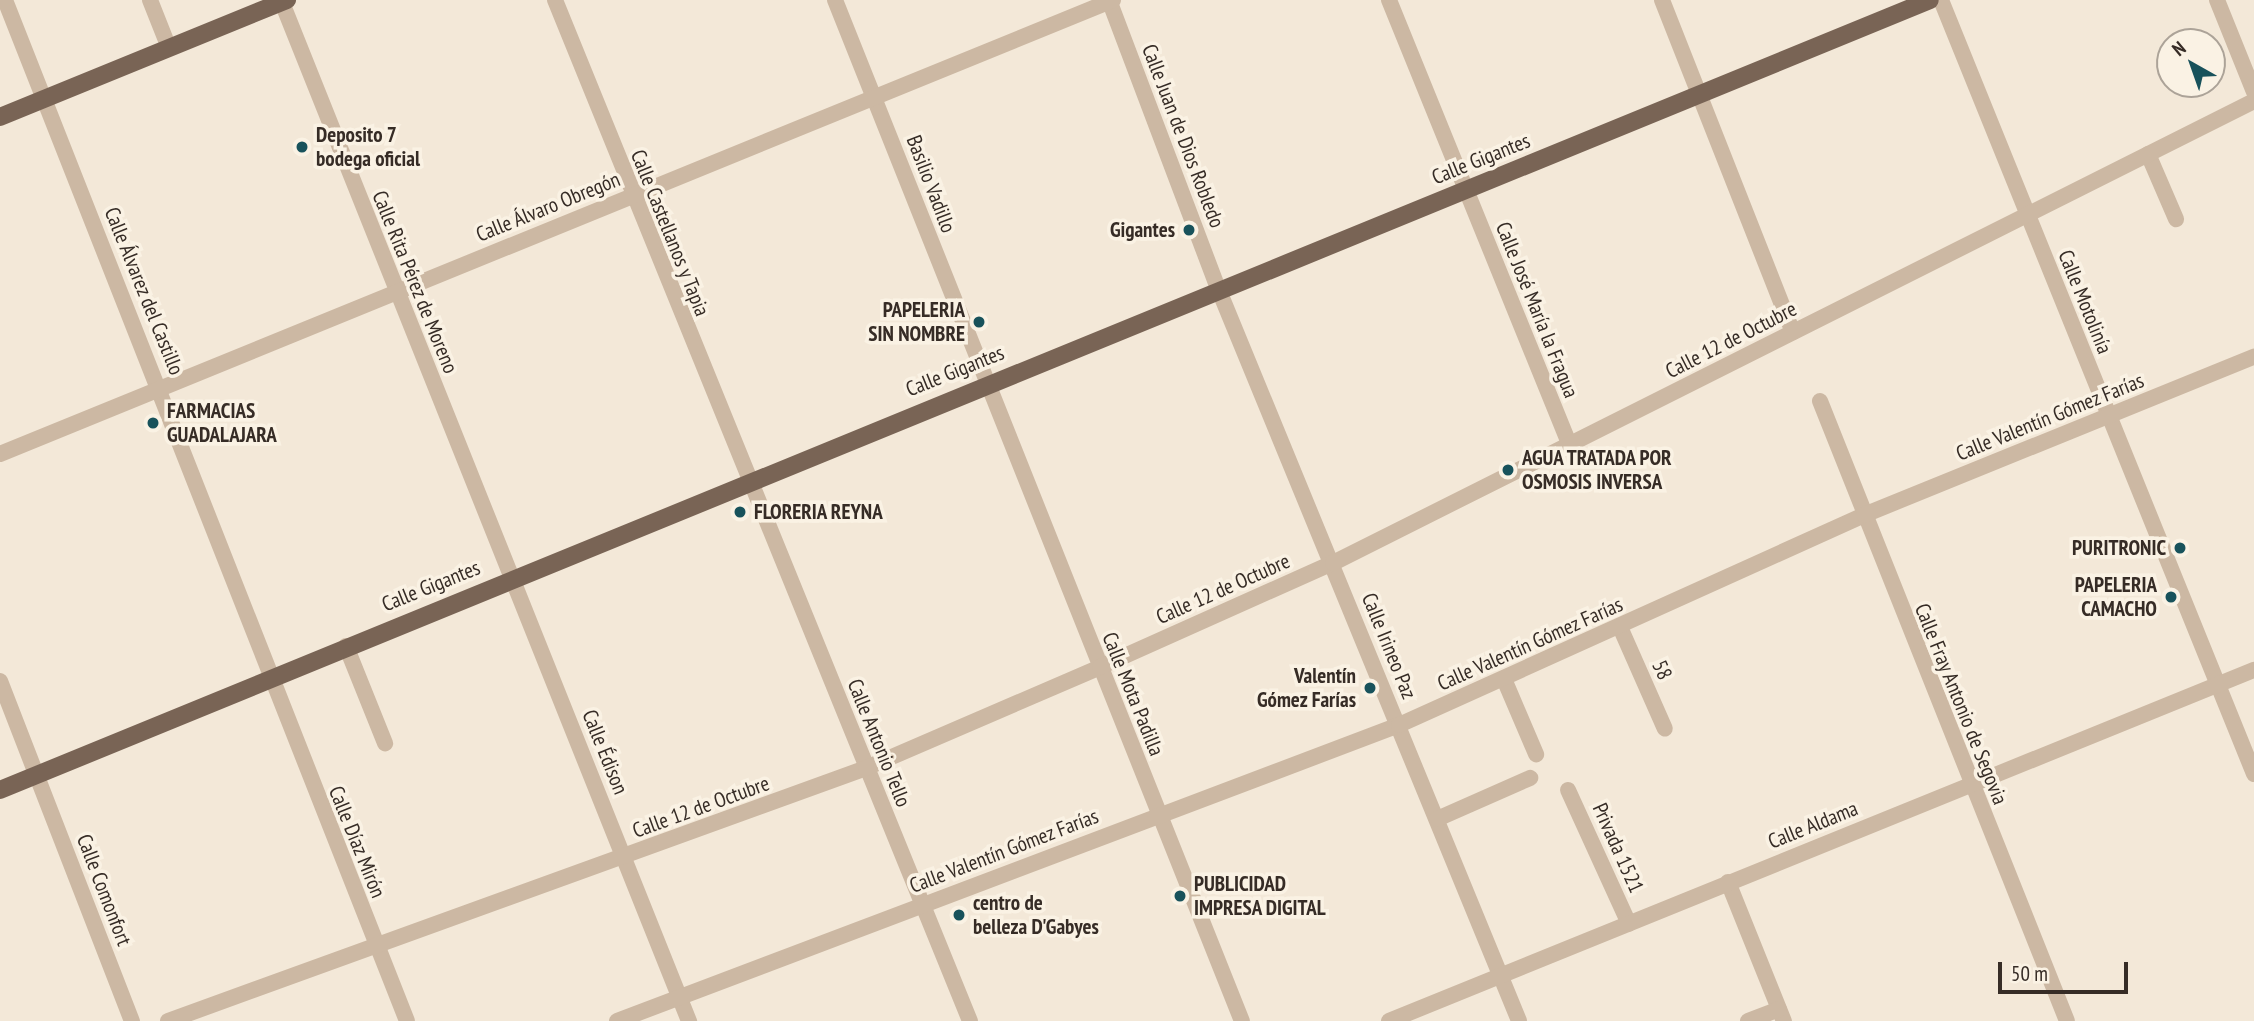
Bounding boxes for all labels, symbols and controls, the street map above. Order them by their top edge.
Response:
north arrow [2156,28,2226,98]
text: N [2167,36,2190,61]
street label: Calle Juan de Dios Robledo [1136,41,1230,231]
place label: Deposito 7 bodega oficial [316,122,420,172]
street label: Calle Gigantes [1428,128,1534,190]
street label: Basilio Vadillo [901,132,961,236]
marker: Deposito 7 bodega oficial [294,139,310,155]
street label: Calle Castellanos y Tapia [625,146,715,320]
street label: Calle Álvaro Obregón [472,167,624,247]
street label: Calle Rita Pérez de Moreno [367,187,463,377]
street label: Calle Álvarez del Castillo [99,203,189,379]
place label: Gigantes [1110,217,1175,243]
street label: Calle José María la Fragua [1490,219,1584,401]
marker: Gigantes [1181,222,1197,238]
street label: Calle Motolinía [2053,247,2117,357]
street label: Calle 12 de Octubre [1661,296,1801,384]
place label: PAPELERIA SIN NOMBRE [868,297,965,347]
marker: PAPELERIA SIN NOMBRE [971,314,987,330]
street label: Calle Gigantes [902,340,1008,402]
street label: Calle Valentín Gómez Farías [1952,368,2148,466]
place label: FARMACIAS GUADALAJARA [167,398,277,448]
marker: FARMACIAS GUADALAJARA [145,415,161,431]
place label: AGUA TRATADA POR OSMOSIS INVERSA [1522,445,1674,495]
marker: AGUA TRATADA POR OSMOSIS INVERSA [1500,462,1516,478]
place label: FLORERIA REYNA [754,499,883,525]
marker: FLORERIA REYNA [732,504,748,520]
place label: PURITRONIC [2072,535,2166,561]
marker: PURITRONIC [2172,540,2188,556]
street label: Calle 12 de Octubre [1152,548,1294,630]
street label: Calle Gigantes [378,555,484,617]
place label: PAPELERIA CAMACHO [2075,572,2157,622]
street label: Calle Irineo Paz [1356,589,1422,703]
marker: PAPELERIA CAMACHO [2163,589,2179,605]
street label: Calle Valentín Gómez Farías [1433,592,1627,696]
street label: Calle Fray Antonio de Segovia [1909,599,2013,809]
street label: Calle Mota Padilla [1097,629,1169,759]
street label: 58 [1647,656,1677,684]
place label: Valentín Gómez Farías [1257,663,1356,713]
street label: Calle Antonio Tello [842,675,916,811]
marker: Valentín Gómez Farías [1362,680,1378,696]
street label: Calle Édison [577,706,633,798]
street label: Calle 12 de Octubre [629,771,773,843]
street label: Calle Díaz Mirón [323,782,391,902]
street label: Calle Aldama [1764,796,1862,854]
street label: Privada 1521 [1587,799,1649,897]
street label: Calle Valentín Gómez Farías [906,803,1102,899]
street label: Calle Comonfort [71,831,137,949]
place label: PUBLICIDAD IMPRESA DIGITAL [1194,871,1326,921]
marker: PUBLICIDAD IMPRESA DIGITAL [1172,888,1188,904]
place label: centro de belleza D'Gabyes [973,890,1099,940]
marker: centro de belleza D'Gabyes [951,907,967,923]
scale bar [2002,948,2132,992]
text: 50 m [2011,960,2048,987]

